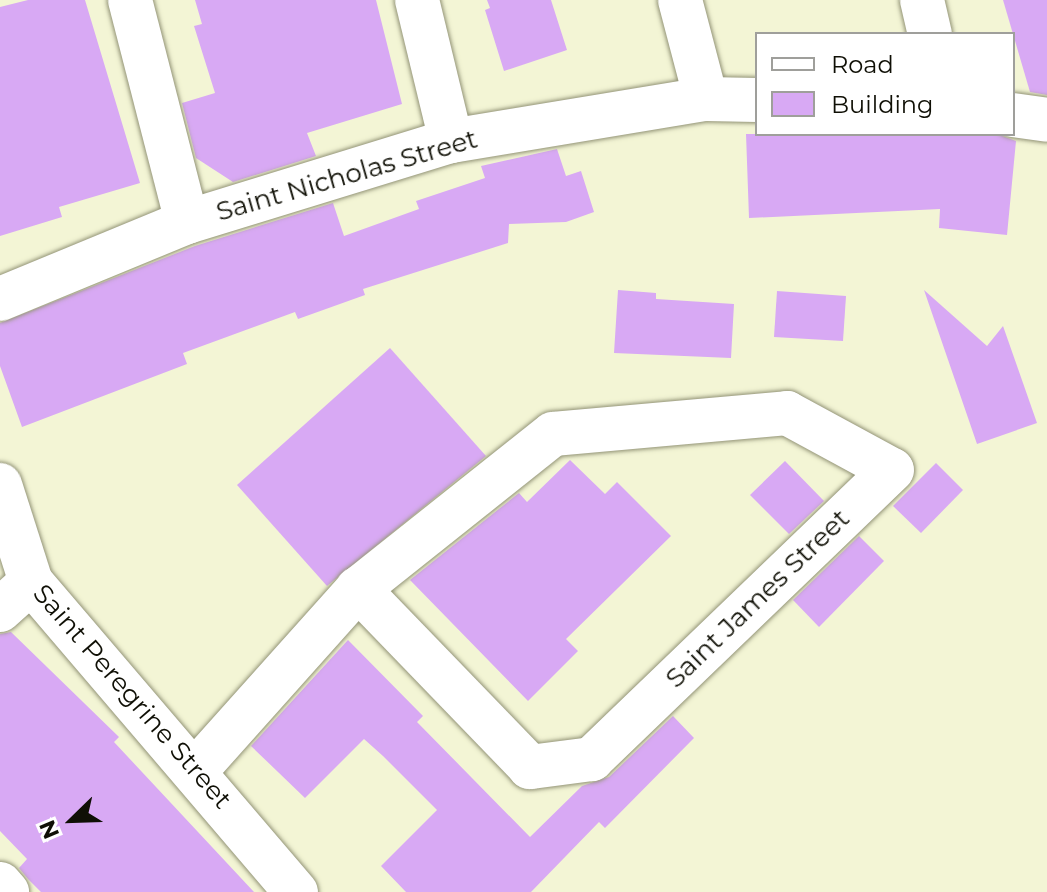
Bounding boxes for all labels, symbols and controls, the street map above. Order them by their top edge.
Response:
legend [755,32,1015,136]
text: Road [831,50,894,79]
text: Building [831,90,934,119]
street label: Saint Nicholas Street [213,124,481,228]
street label: Saint James Street [660,503,856,695]
street label: Saint Peregrine Street [26,579,238,815]
north arrow [32,780,112,860]
text: N [34,816,65,843]

